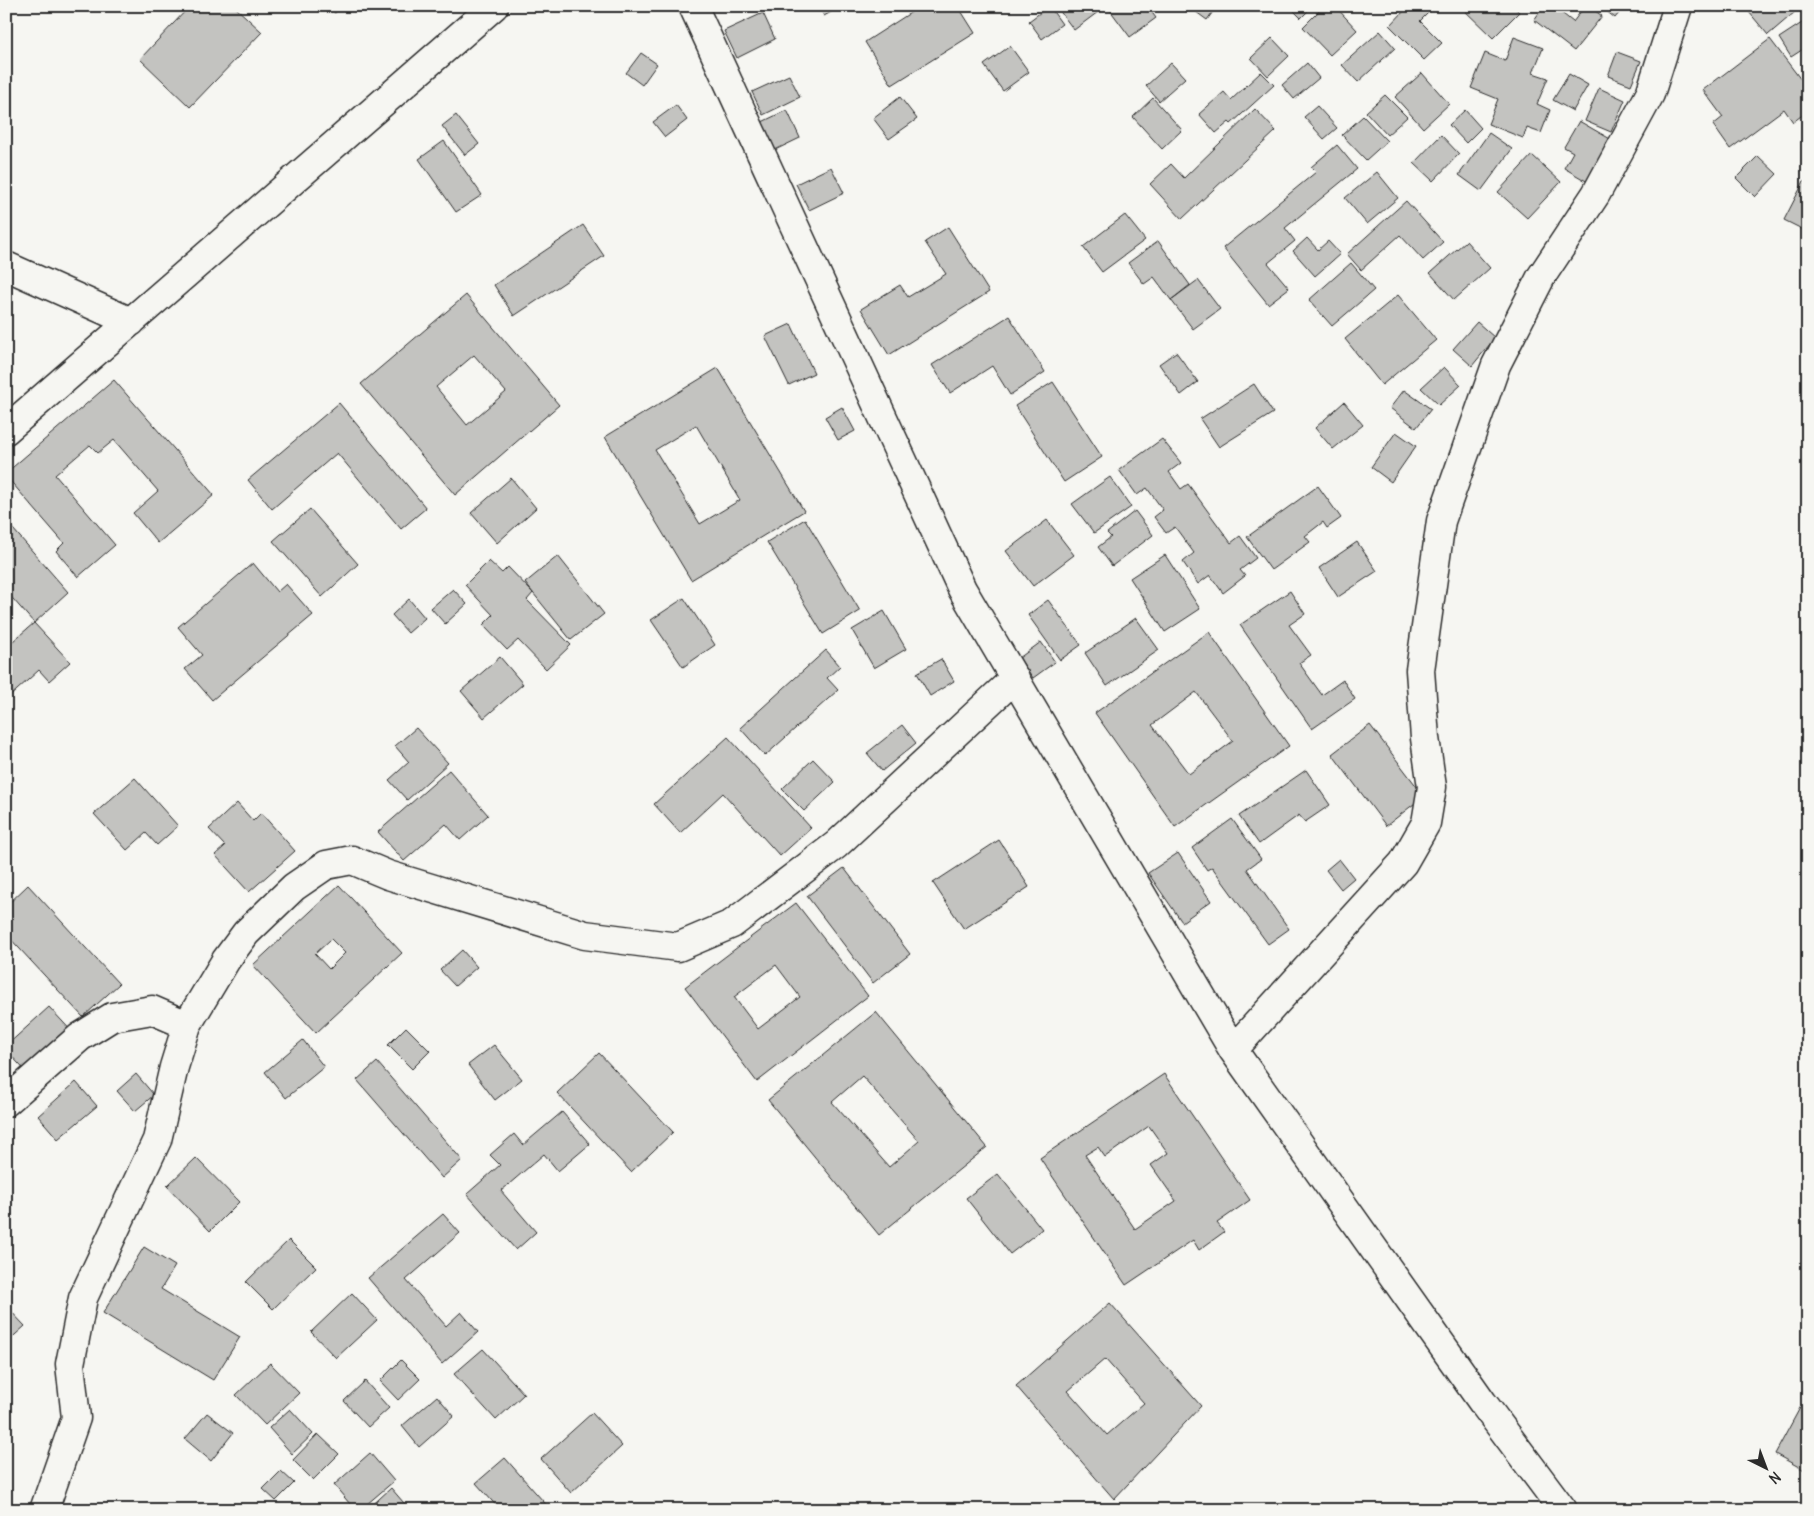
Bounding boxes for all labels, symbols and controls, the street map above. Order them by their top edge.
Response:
north arrow [1742,1444,1792,1494]
text: N [1765,1468,1784,1488]

